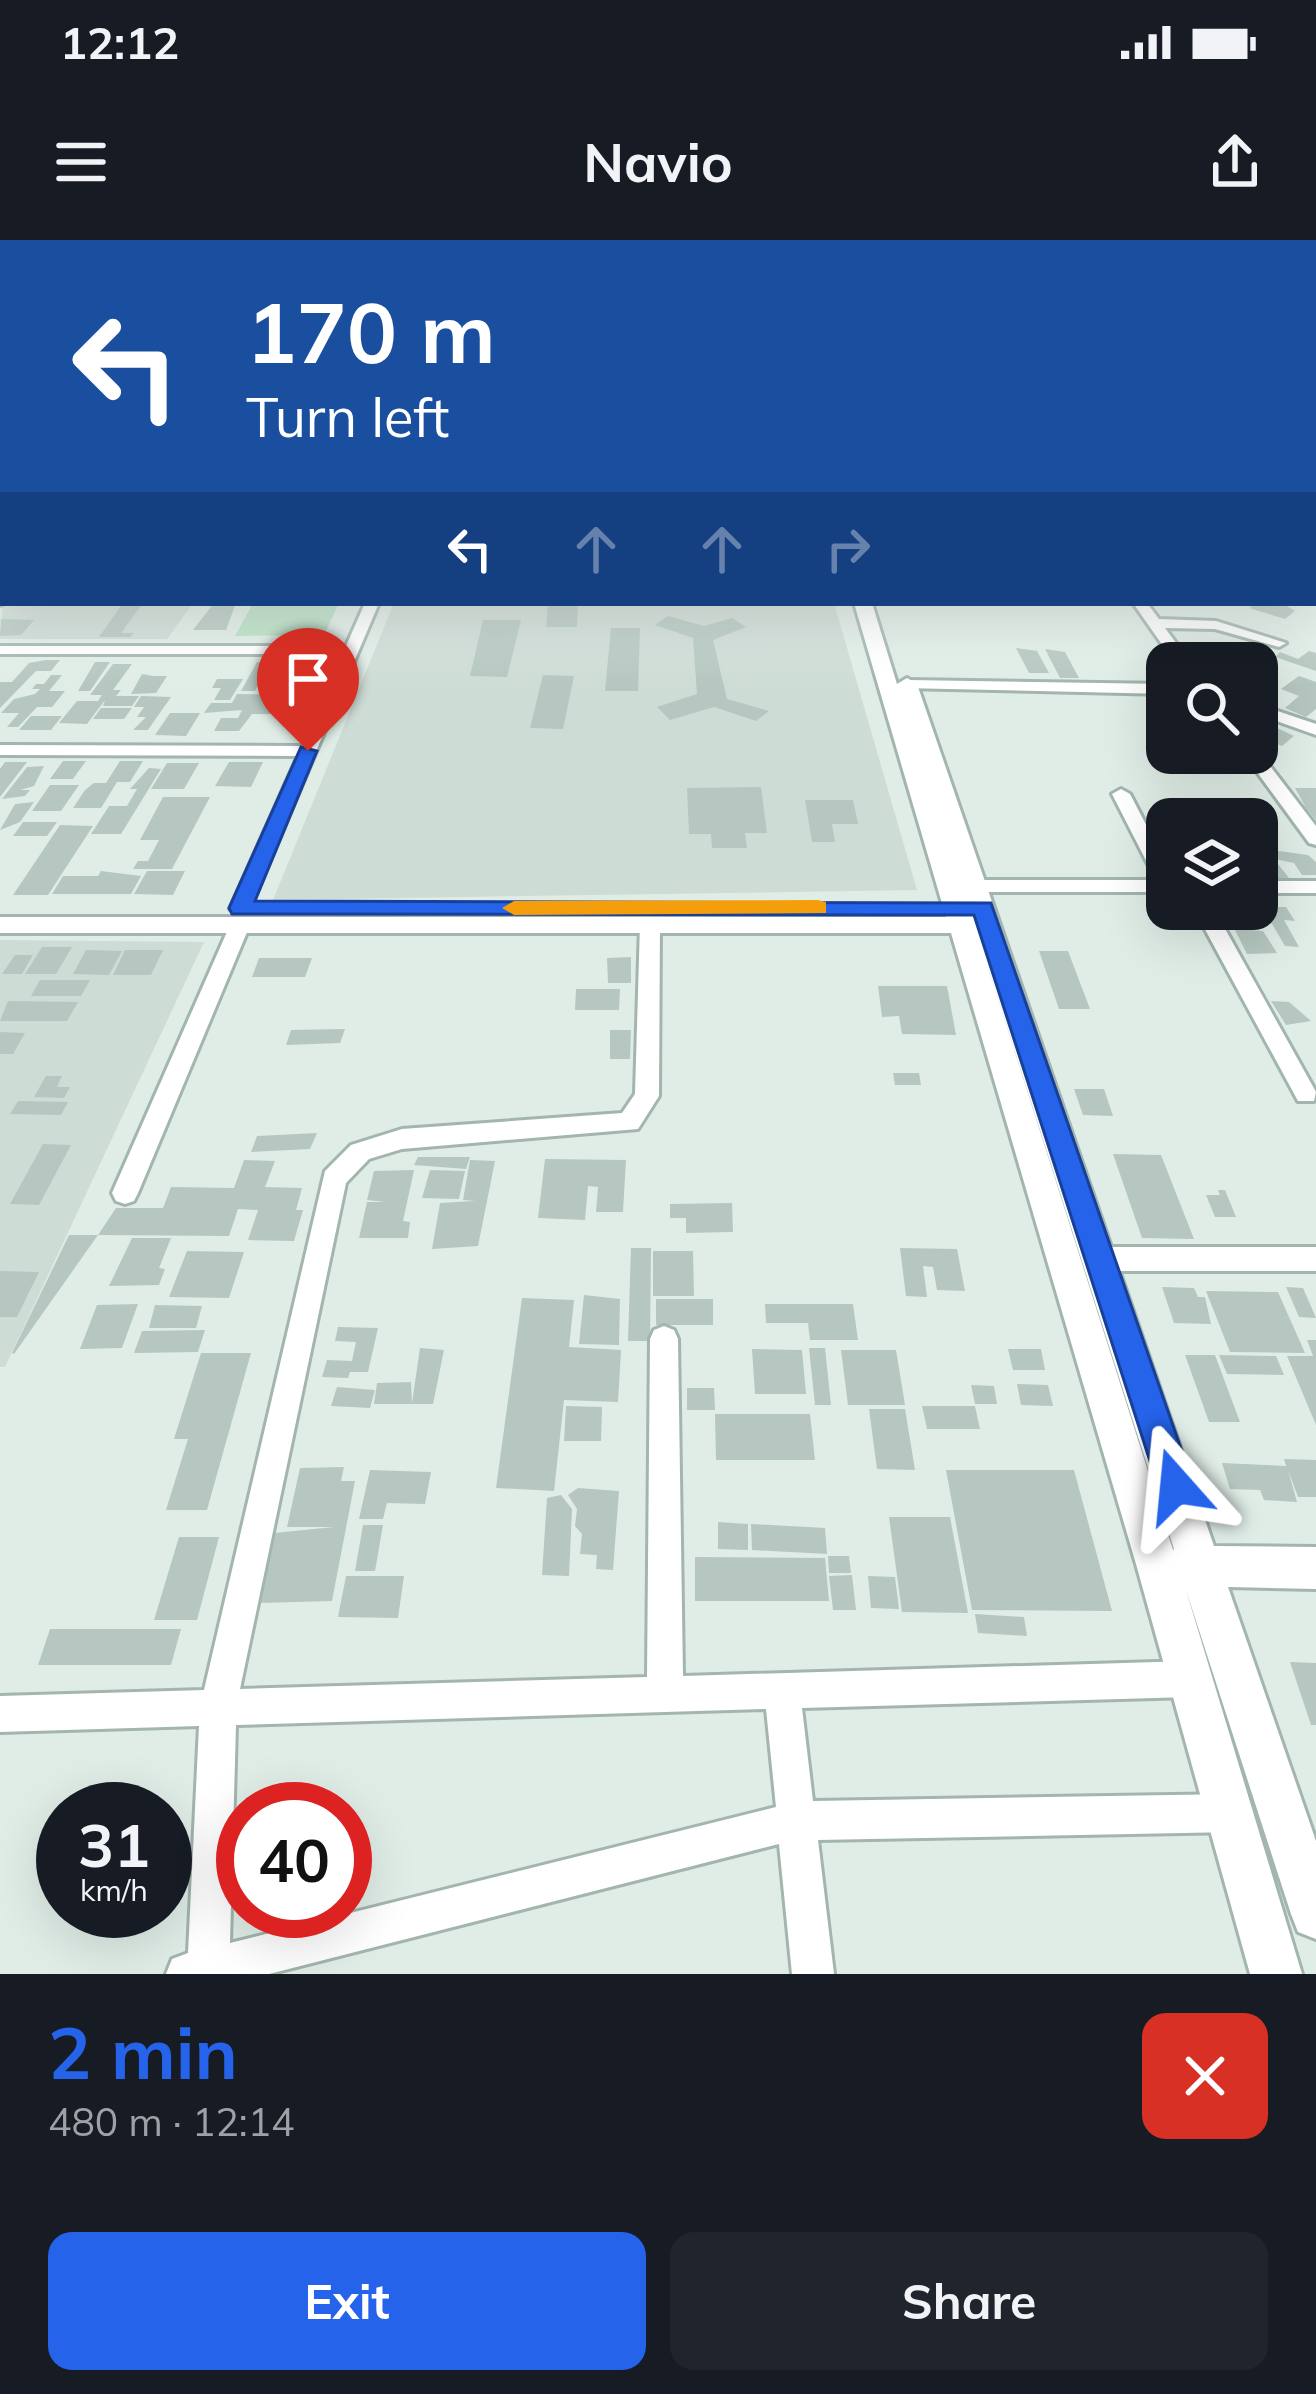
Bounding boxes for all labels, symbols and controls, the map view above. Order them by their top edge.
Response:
text: 12:12 [60,14,179,70]
text: Navio [583,128,733,196]
icon: menu [48,129,114,195]
icon: share [1202,129,1268,195]
text: 170 m [246,279,496,384]
icon: left [48,288,204,444]
text: Turn left [246,383,449,451]
icon: left [437,516,503,582]
icon: ahead [563,516,629,582]
icon: ahead [689,516,755,582]
icon: right [815,516,881,582]
pin [257,628,359,751]
map controls [1146,642,1278,930]
button: search [1146,642,1278,774]
icon: arrive [275,646,341,712]
button: layers [1146,798,1278,930]
position arrow [1113,1423,1239,1549]
speed limit sign: 40 [216,1782,372,1938]
text: 31 [78,1807,150,1882]
text: km/h [80,1871,148,1909]
text: 2 min [48,2007,238,2097]
button: close [1142,2013,1268,2139]
text: 480 m · 12:14 [48,2097,294,2146]
button: Exit [48,2232,646,2370]
button: Share [670,2232,1268,2370]

